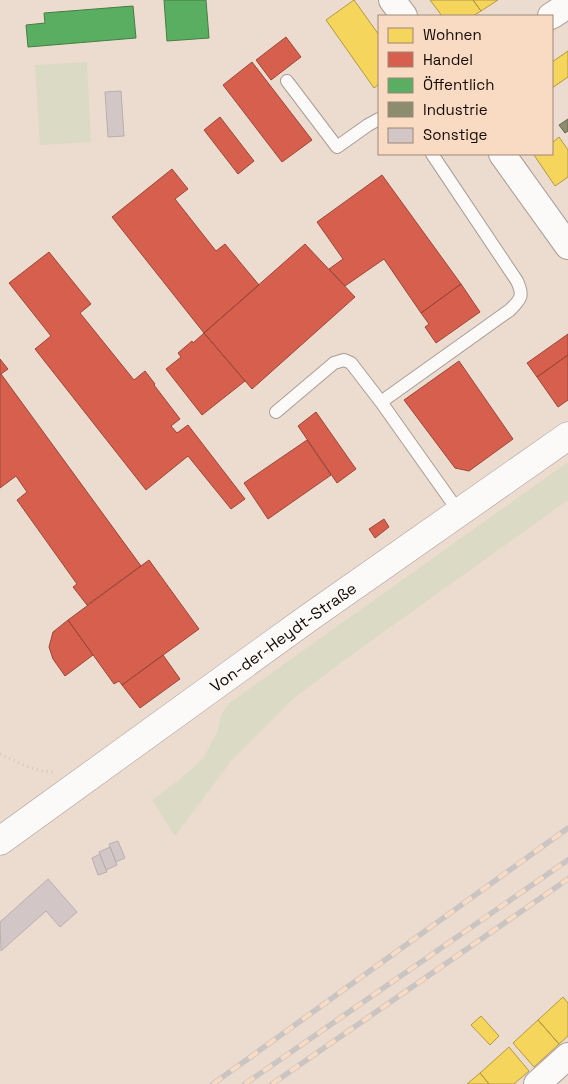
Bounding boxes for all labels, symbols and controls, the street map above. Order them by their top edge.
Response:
legend [378,15,553,155]
text: Wohnen [423,25,482,44]
text: Handel [423,50,473,69]
text: Öffentlich [423,75,494,94]
text: Industrie [423,100,488,119]
text: Sonstige [423,125,488,144]
street label: Von-der-Heydt-Straße [206,578,361,697]

